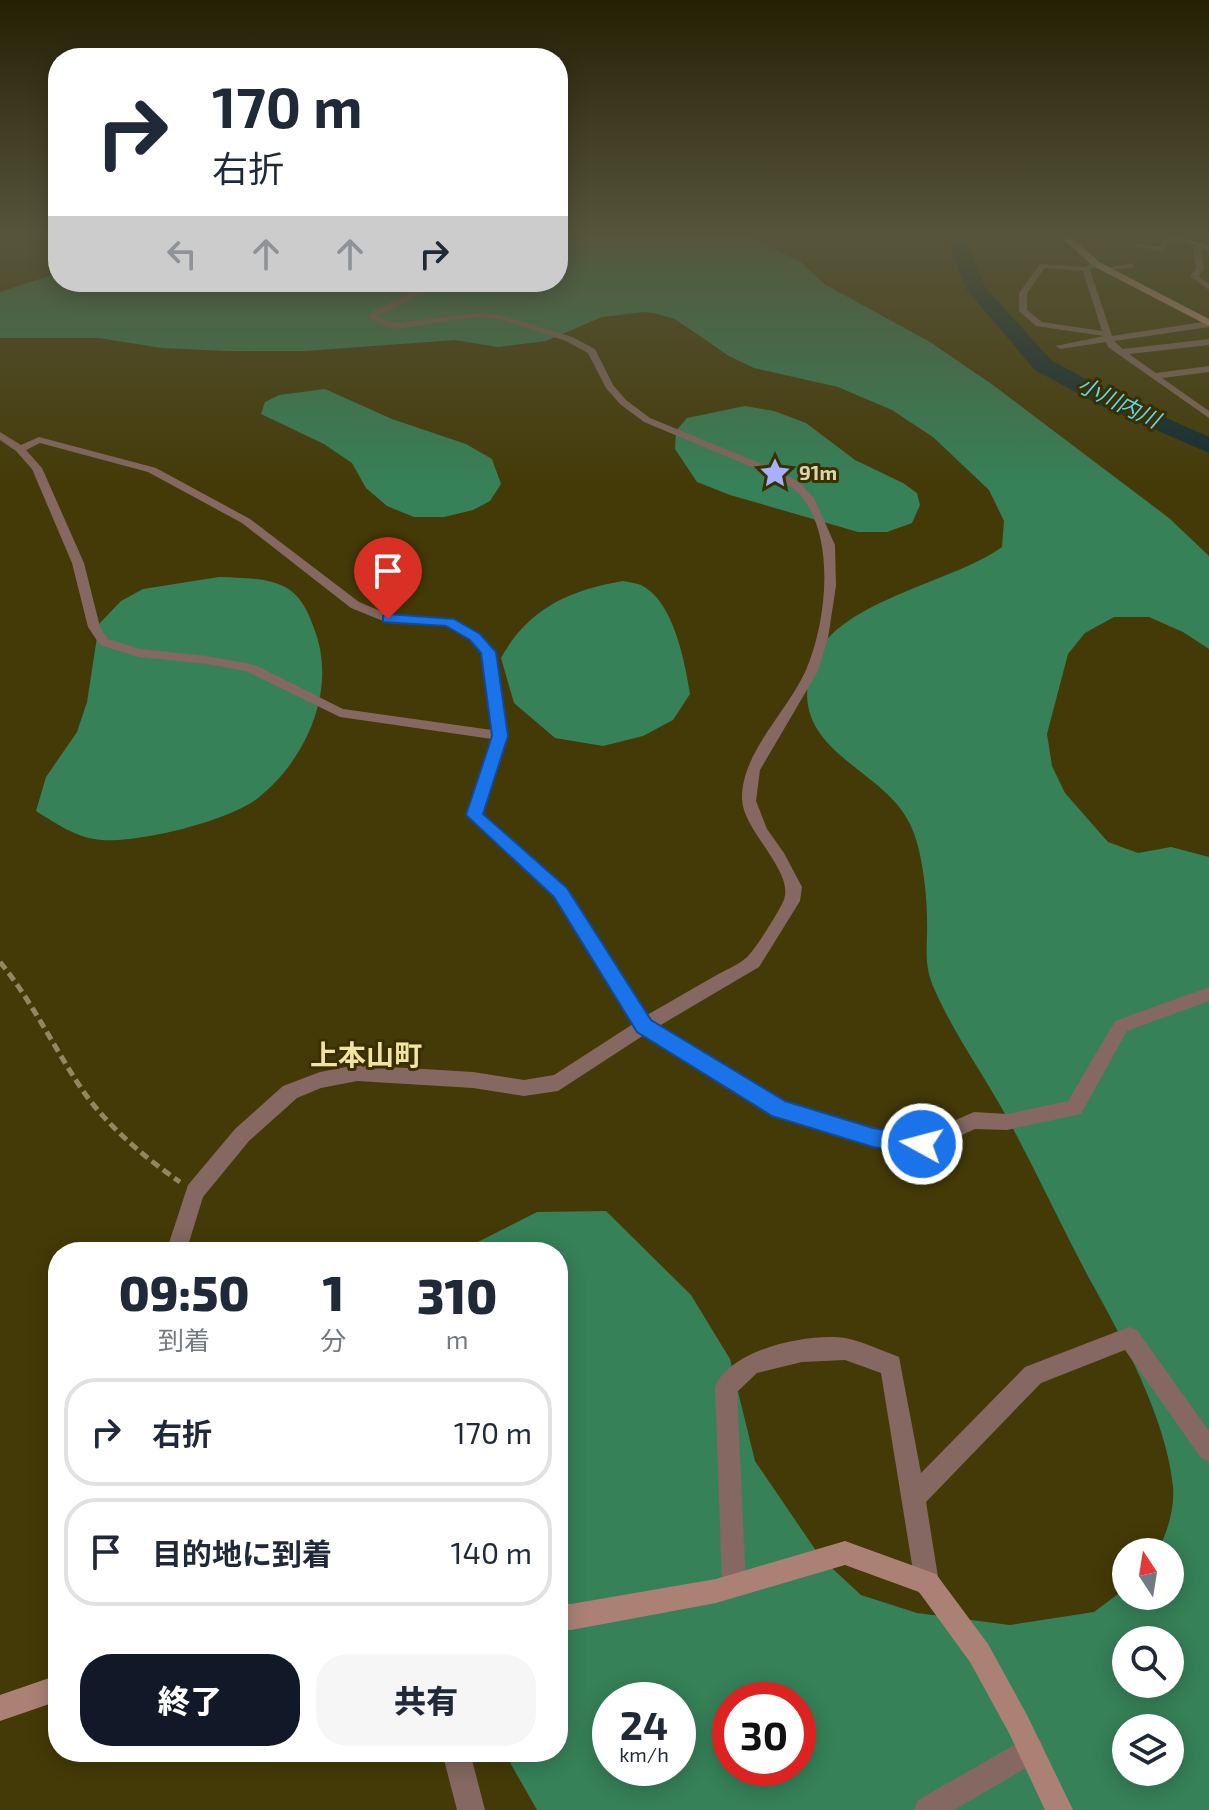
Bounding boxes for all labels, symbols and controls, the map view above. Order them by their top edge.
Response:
text: 170 m [212,72,363,139]
icon: right [80,80,184,184]
text: 右折 [212,146,284,189]
icon: left [160,232,204,276]
icon: ahead [244,232,288,276]
icon: ahead [328,232,372,276]
icon: right [412,232,456,276]
water label: 小川内川 [1074,370,1166,433]
place icon: 91m [758,456,792,490]
place label: 91m [799,460,837,484]
pin [354,537,422,619]
icon: arrive [366,549,410,593]
district label: 上本山町 [310,1037,422,1071]
position arrow [880,1102,964,1186]
text: 09:50 [119,1263,249,1321]
text: 1 [322,1263,344,1321]
text: 310 [417,1266,497,1324]
text: m [446,1323,468,1354]
text: 到着 [158,1324,210,1355]
text: 分 [320,1324,346,1355]
icon: right [84,1410,128,1454]
text: 170 m [454,1414,532,1450]
text: 右折 [152,1415,212,1451]
icon: arrive [84,1530,128,1574]
text: 140 m [451,1534,532,1570]
text: 目的地に到着 [152,1535,332,1571]
north arrow [1112,1538,1184,1610]
map controls [1112,1538,1184,1786]
button: search [1112,1626,1184,1698]
button: 終了 [80,1654,300,1746]
button: 共有 [316,1654,536,1746]
speed limit sign: 30 [712,1682,816,1786]
text: 24 [620,1700,668,1748]
button: layers [1112,1714,1184,1786]
text: km/h [619,1742,669,1766]

